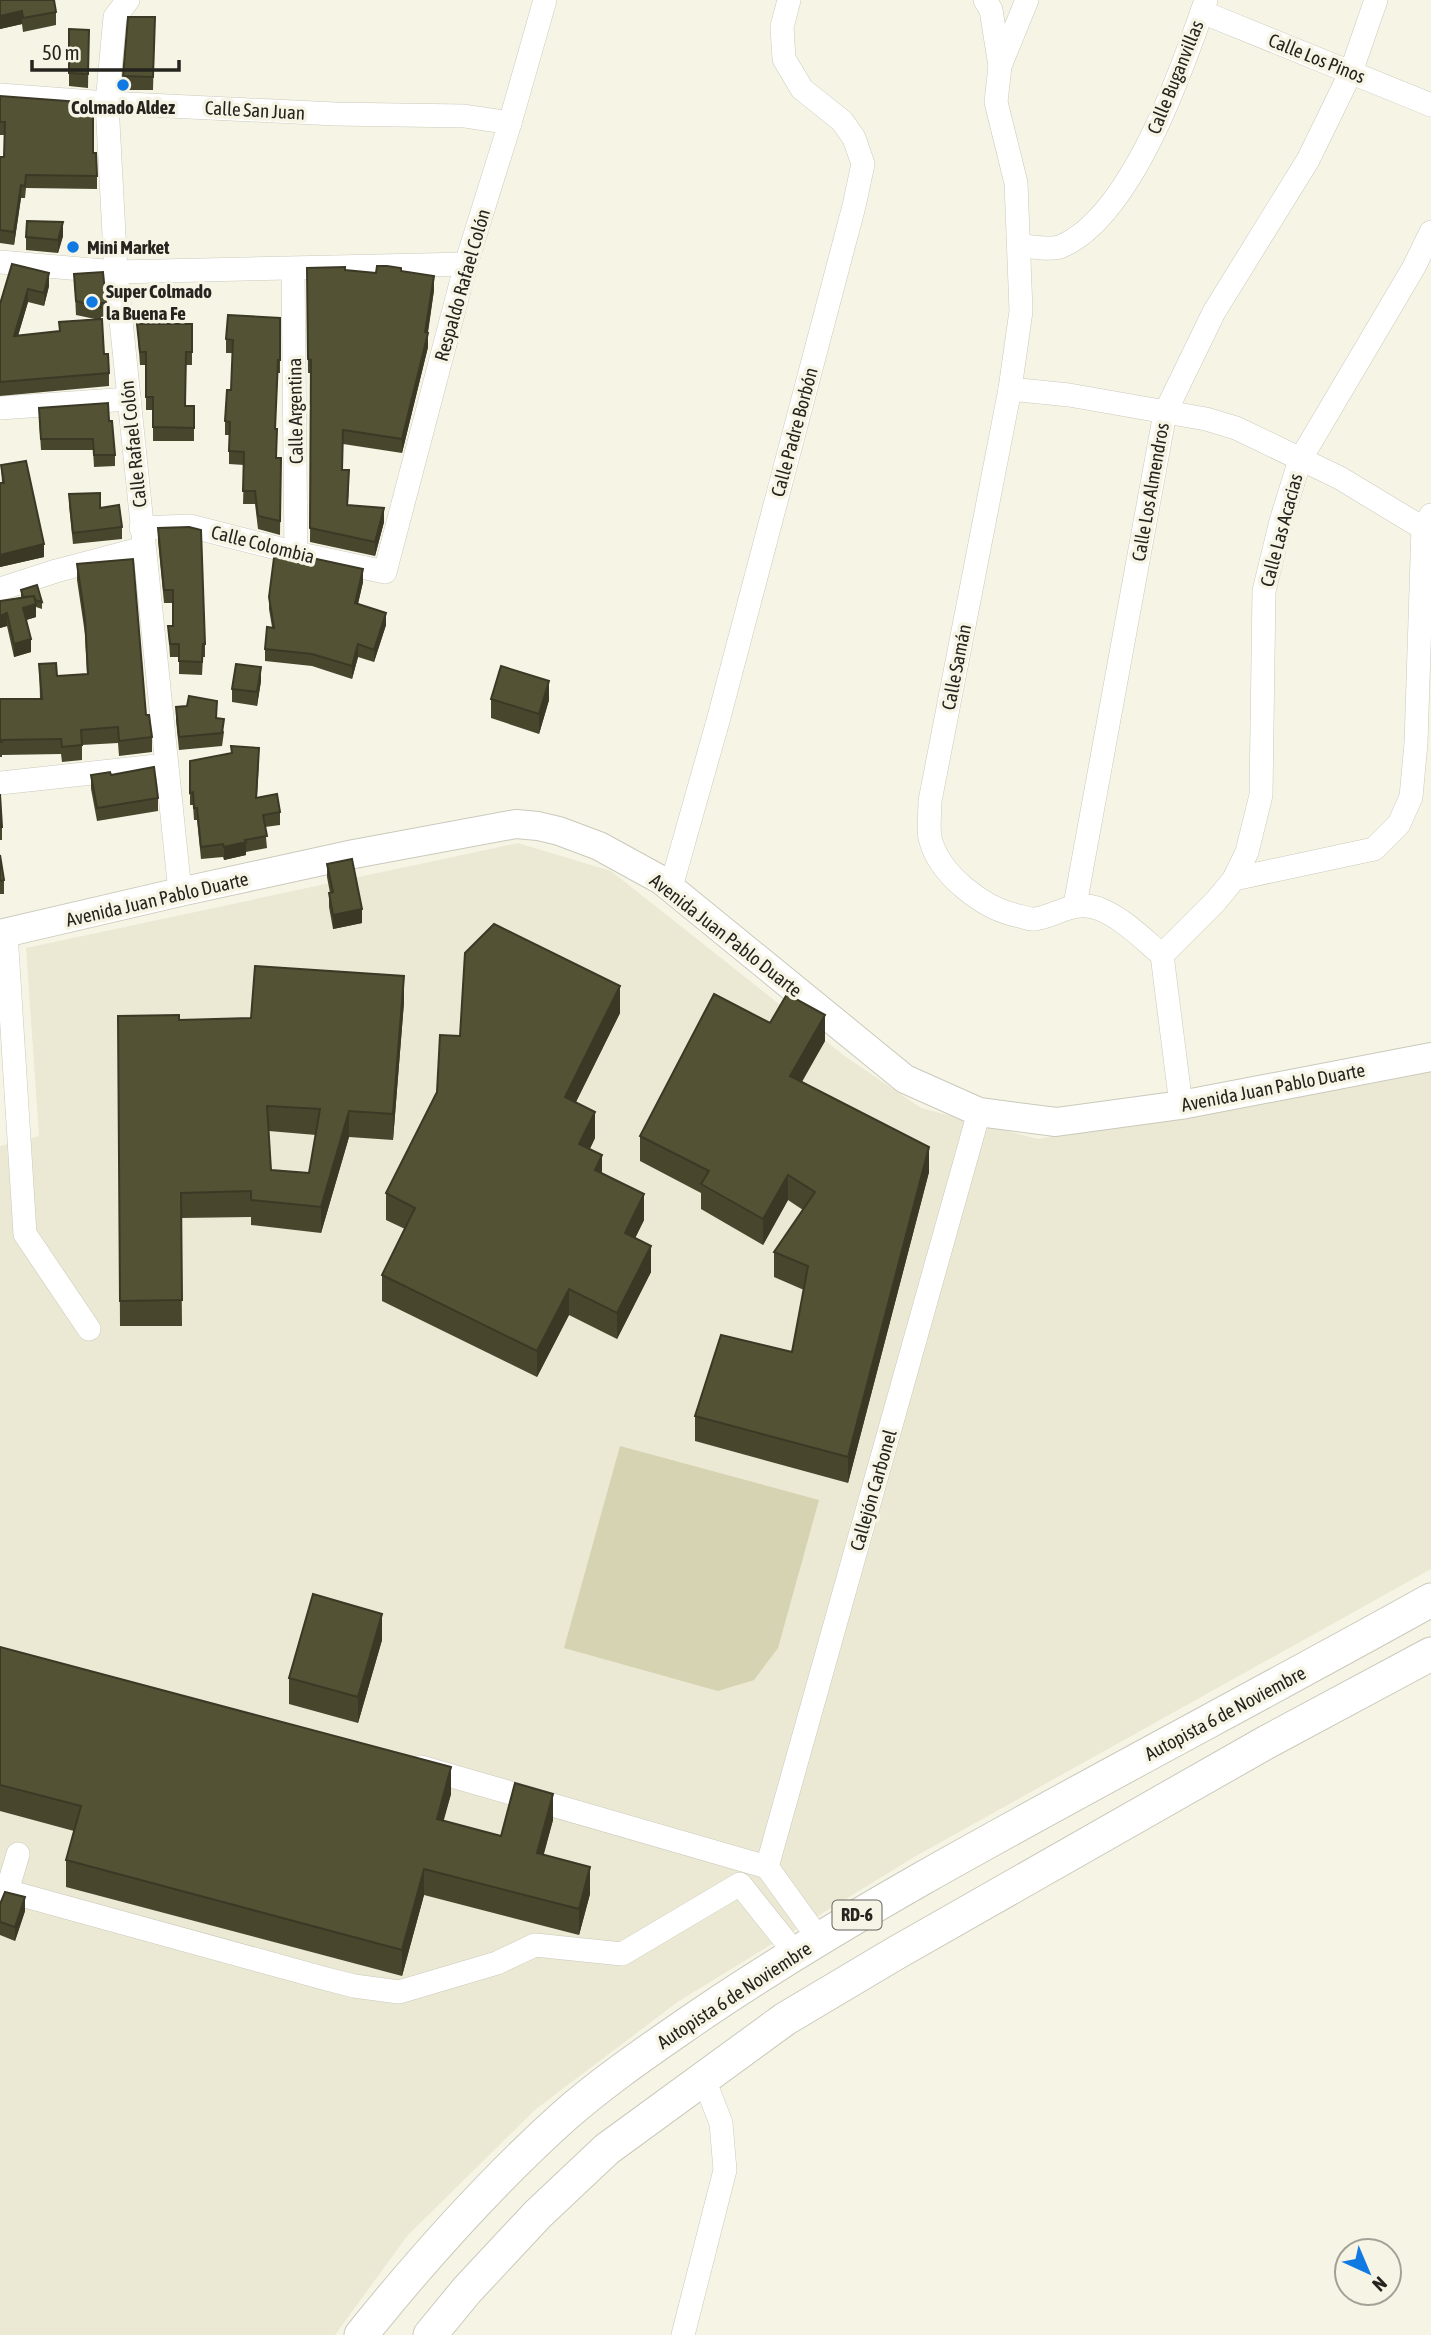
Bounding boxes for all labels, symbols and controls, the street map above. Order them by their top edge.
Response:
street label: Calle Buganvillas [1142,17,1208,137]
scale bar [32,28,178,72]
street label: Calle Los Pinos [1265,29,1369,87]
text: 50 m [42,40,80,64]
marker: Colmado Aldez [115,77,131,93]
place label: Colmado Aldez [71,96,175,118]
street label: Calle San Juan [204,96,306,124]
street label: Respaldo Rafael Colón [430,206,494,364]
place label: Mini Market [87,236,170,258]
marker: Mini Market [65,239,81,255]
place label: Super Colmado la Buena Fe [106,280,212,324]
marker: Super Colmado la Buena Fe [84,294,100,310]
street label: Calle Argentina [283,358,307,464]
street label: Calle Padre Borbón [766,365,822,499]
street label: Calle Rafael Colón [115,379,151,509]
street label: Calle Los Almendros [1127,421,1173,563]
street label: Calle Las Acacias [1255,471,1307,589]
street label: Calle Colombia [209,521,317,567]
street label: Calle Samán [937,622,975,712]
street label: Avenida Juan Pablo Duarte [64,867,250,931]
street label: Avenida Juan Pablo Duarte [646,869,806,1001]
street label: Avenida Juan Pablo Duarte [1179,1058,1367,1116]
street label: Callejón Carbonel [845,1427,901,1553]
street label: Autopista 6 de Noviembre [1141,1661,1309,1765]
road number: RD-6 [832,1900,882,1929]
street label: Autopista 6 de Noviembre [653,1937,815,2053]
north arrow [1333,2237,1403,2307]
text: N [1368,2272,1391,2296]

